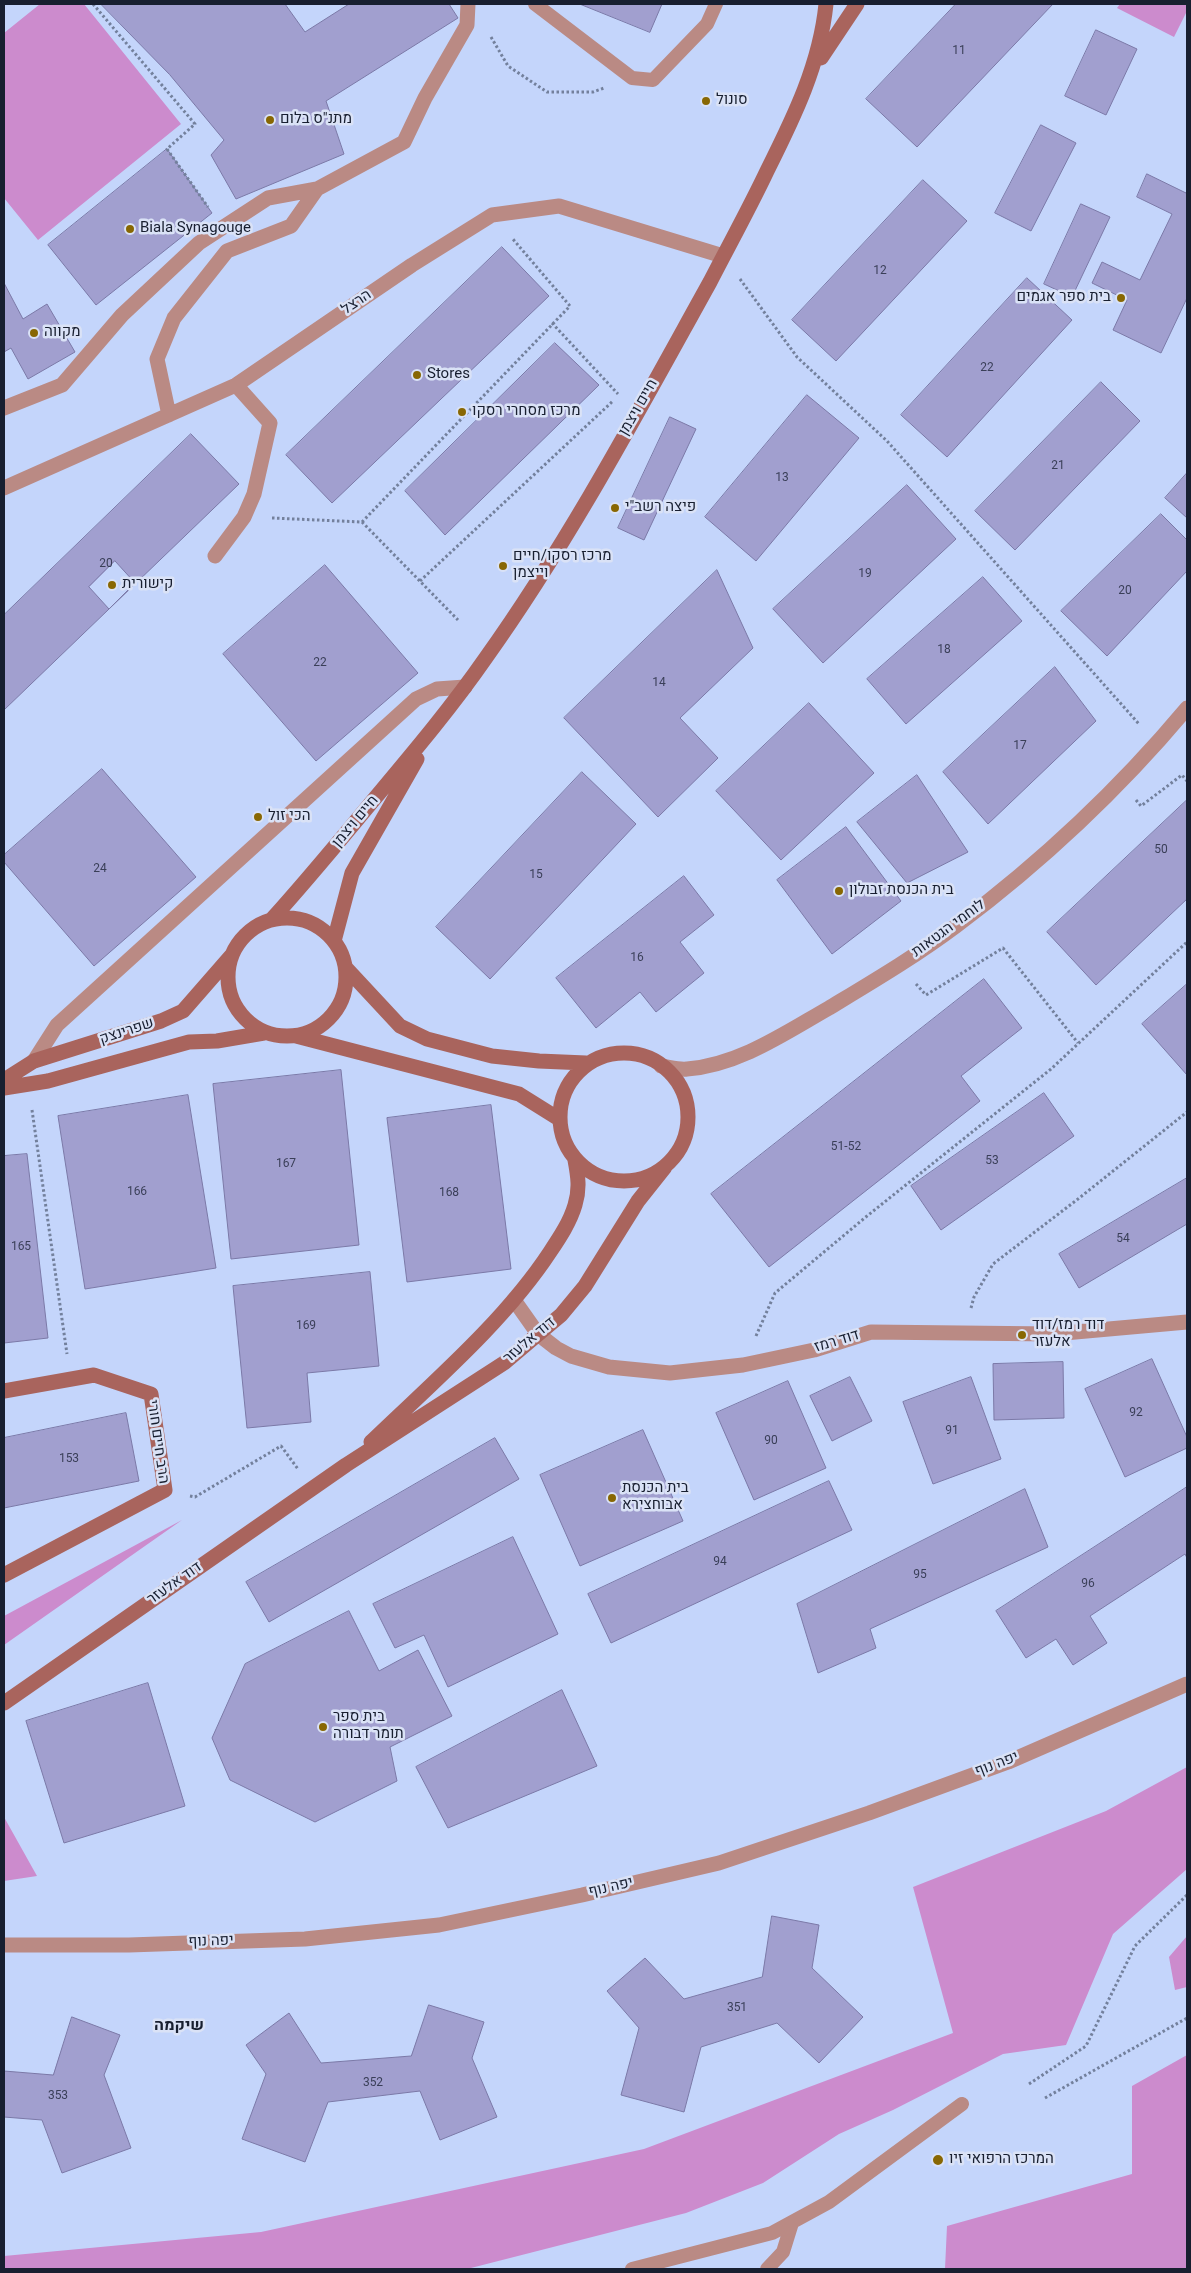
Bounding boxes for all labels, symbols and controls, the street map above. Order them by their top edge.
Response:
house number: 11 [952,44,966,58]
place label: סונול [716,92,748,110]
marker: סונול [700,95,712,107]
place label: מתנ"ס בלום [280,111,352,129]
marker: מתנ"ס בלום [264,114,276,126]
place label: Biala Synagouge [140,220,251,238]
marker: Biala Synagouge [124,223,136,235]
house number: 12 [873,264,887,278]
street label: הרצל [339,287,375,319]
place label: בית ספר אגמים [1016,289,1111,307]
marker: בית ספר אגמים [1115,292,1127,304]
place label: מקווה [44,324,81,342]
marker: מקווה [28,327,40,339]
house number: 22 [980,361,994,375]
place label: Stores [427,366,470,384]
marker: Stores [411,369,423,381]
street label: חיים ויצמן [616,376,662,440]
place label: מרכז מסחרי רסקו [472,403,580,421]
marker: מרכז מסחרי רסקו [456,406,468,418]
house number: 21 [1051,459,1065,473]
house number: 13 [775,471,789,485]
place label: פיצה רשב"י [625,499,696,517]
marker: פיצה רשב"י [609,502,621,514]
place label: מרכז רסקו/חיים וייצמן [513,548,612,583]
house number: 20 [99,557,113,571]
marker: מרכז רסקו/חיים וייצמן [497,560,509,572]
house number: 19 [858,567,872,581]
place label: קישורית [122,576,173,594]
marker: קישורית [106,579,118,591]
house number: 20 [1118,584,1132,598]
house number: 18 [937,643,951,657]
house number: 22 [313,656,327,670]
house number: 14 [652,676,666,690]
house number: 17 [1013,739,1027,753]
street label: חיים ויצמן [329,792,383,852]
place label: הכי זול [268,808,311,826]
marker: הכי זול [252,811,264,823]
house number: 50 [1154,843,1168,857]
house number: 24 [93,862,107,876]
house number: 15 [529,868,543,882]
place label: בית הכנסת זבולון [849,882,954,900]
marker: בית הכנסת זבולון [833,885,845,897]
street label: לוחמי הגטאות [909,896,989,962]
house number: 16 [630,951,644,965]
street label: שפרינצק [98,1015,156,1049]
house number: 51-52 [831,1140,861,1154]
house number: 53 [985,1154,999,1168]
house number: 167 [276,1157,296,1171]
house number: 166 [127,1185,147,1199]
house number: 168 [439,1186,459,1200]
house number: 54 [1116,1232,1130,1246]
house number: 165 [11,1240,31,1254]
street label: דוד אלעזר [500,1314,560,1368]
place label: דוד רמז/דוד אלעזר [1032,1317,1104,1352]
house number: 169 [296,1319,316,1333]
street label: דוד רמז [812,1327,862,1357]
marker: דוד רמז/דוד אלעזר [1016,1329,1028,1341]
street label: הרב חיים חורי [142,1399,172,1485]
house number: 92 [1129,1406,1143,1420]
house number: 91 [945,1424,959,1438]
house number: 90 [764,1434,778,1448]
house number: 153 [59,1452,79,1466]
place label: בית הכנסת אבוחצירא [622,1480,689,1515]
marker: בית הכנסת אבוחצירא [606,1492,618,1504]
house number: 94 [713,1555,727,1569]
street label: דוד אלעזר [144,1559,206,1609]
house number: 95 [913,1568,927,1582]
house number: 96 [1081,1577,1095,1591]
place label: בית ספר תומר דבורה [333,1709,404,1744]
marker: בית ספר תומר דבורה [317,1721,329,1733]
street label: יפה נוף [973,1748,1021,1782]
street label: יפה נוף [587,1874,635,1902]
street label: יפה נוף [188,1932,234,1952]
house number: 351 [727,2001,747,2015]
district label: שיקמה [154,2017,204,2037]
house number: 352 [363,2076,383,2090]
house number: 353 [48,2089,68,2103]
place label: המרכז הרפואי זיו [949,2151,1054,2169]
marker: המרכז הרפואי זיו [931,2153,945,2167]

